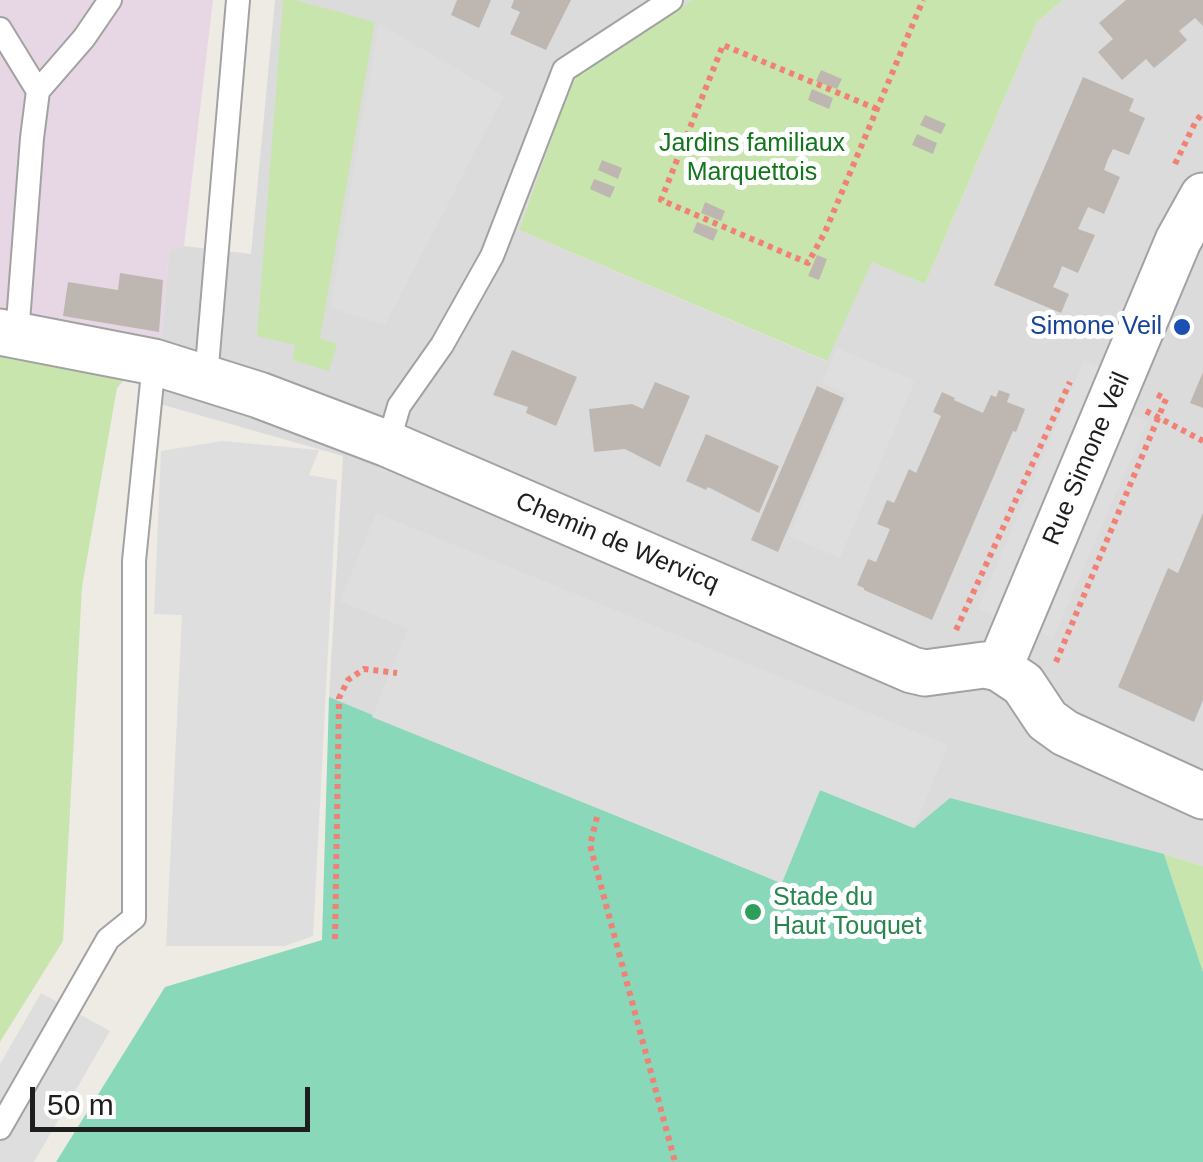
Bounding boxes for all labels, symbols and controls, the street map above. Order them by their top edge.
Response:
park label: Jardins familiaux Marquettois [659,129,845,188]
place label: Simone Veil [1030,312,1162,342]
marker: Simone Veil [1171,316,1193,338]
street label: Rue Simone Veil [1037,368,1137,550]
street label: Chemin de Wervicq [511,487,723,599]
place label: Stade du Haut Touquet [773,883,922,942]
marker: Stade du Haut Touquet [742,901,764,923]
scale bar [35,1067,315,1129]
text: 50 m [47,1088,114,1121]

